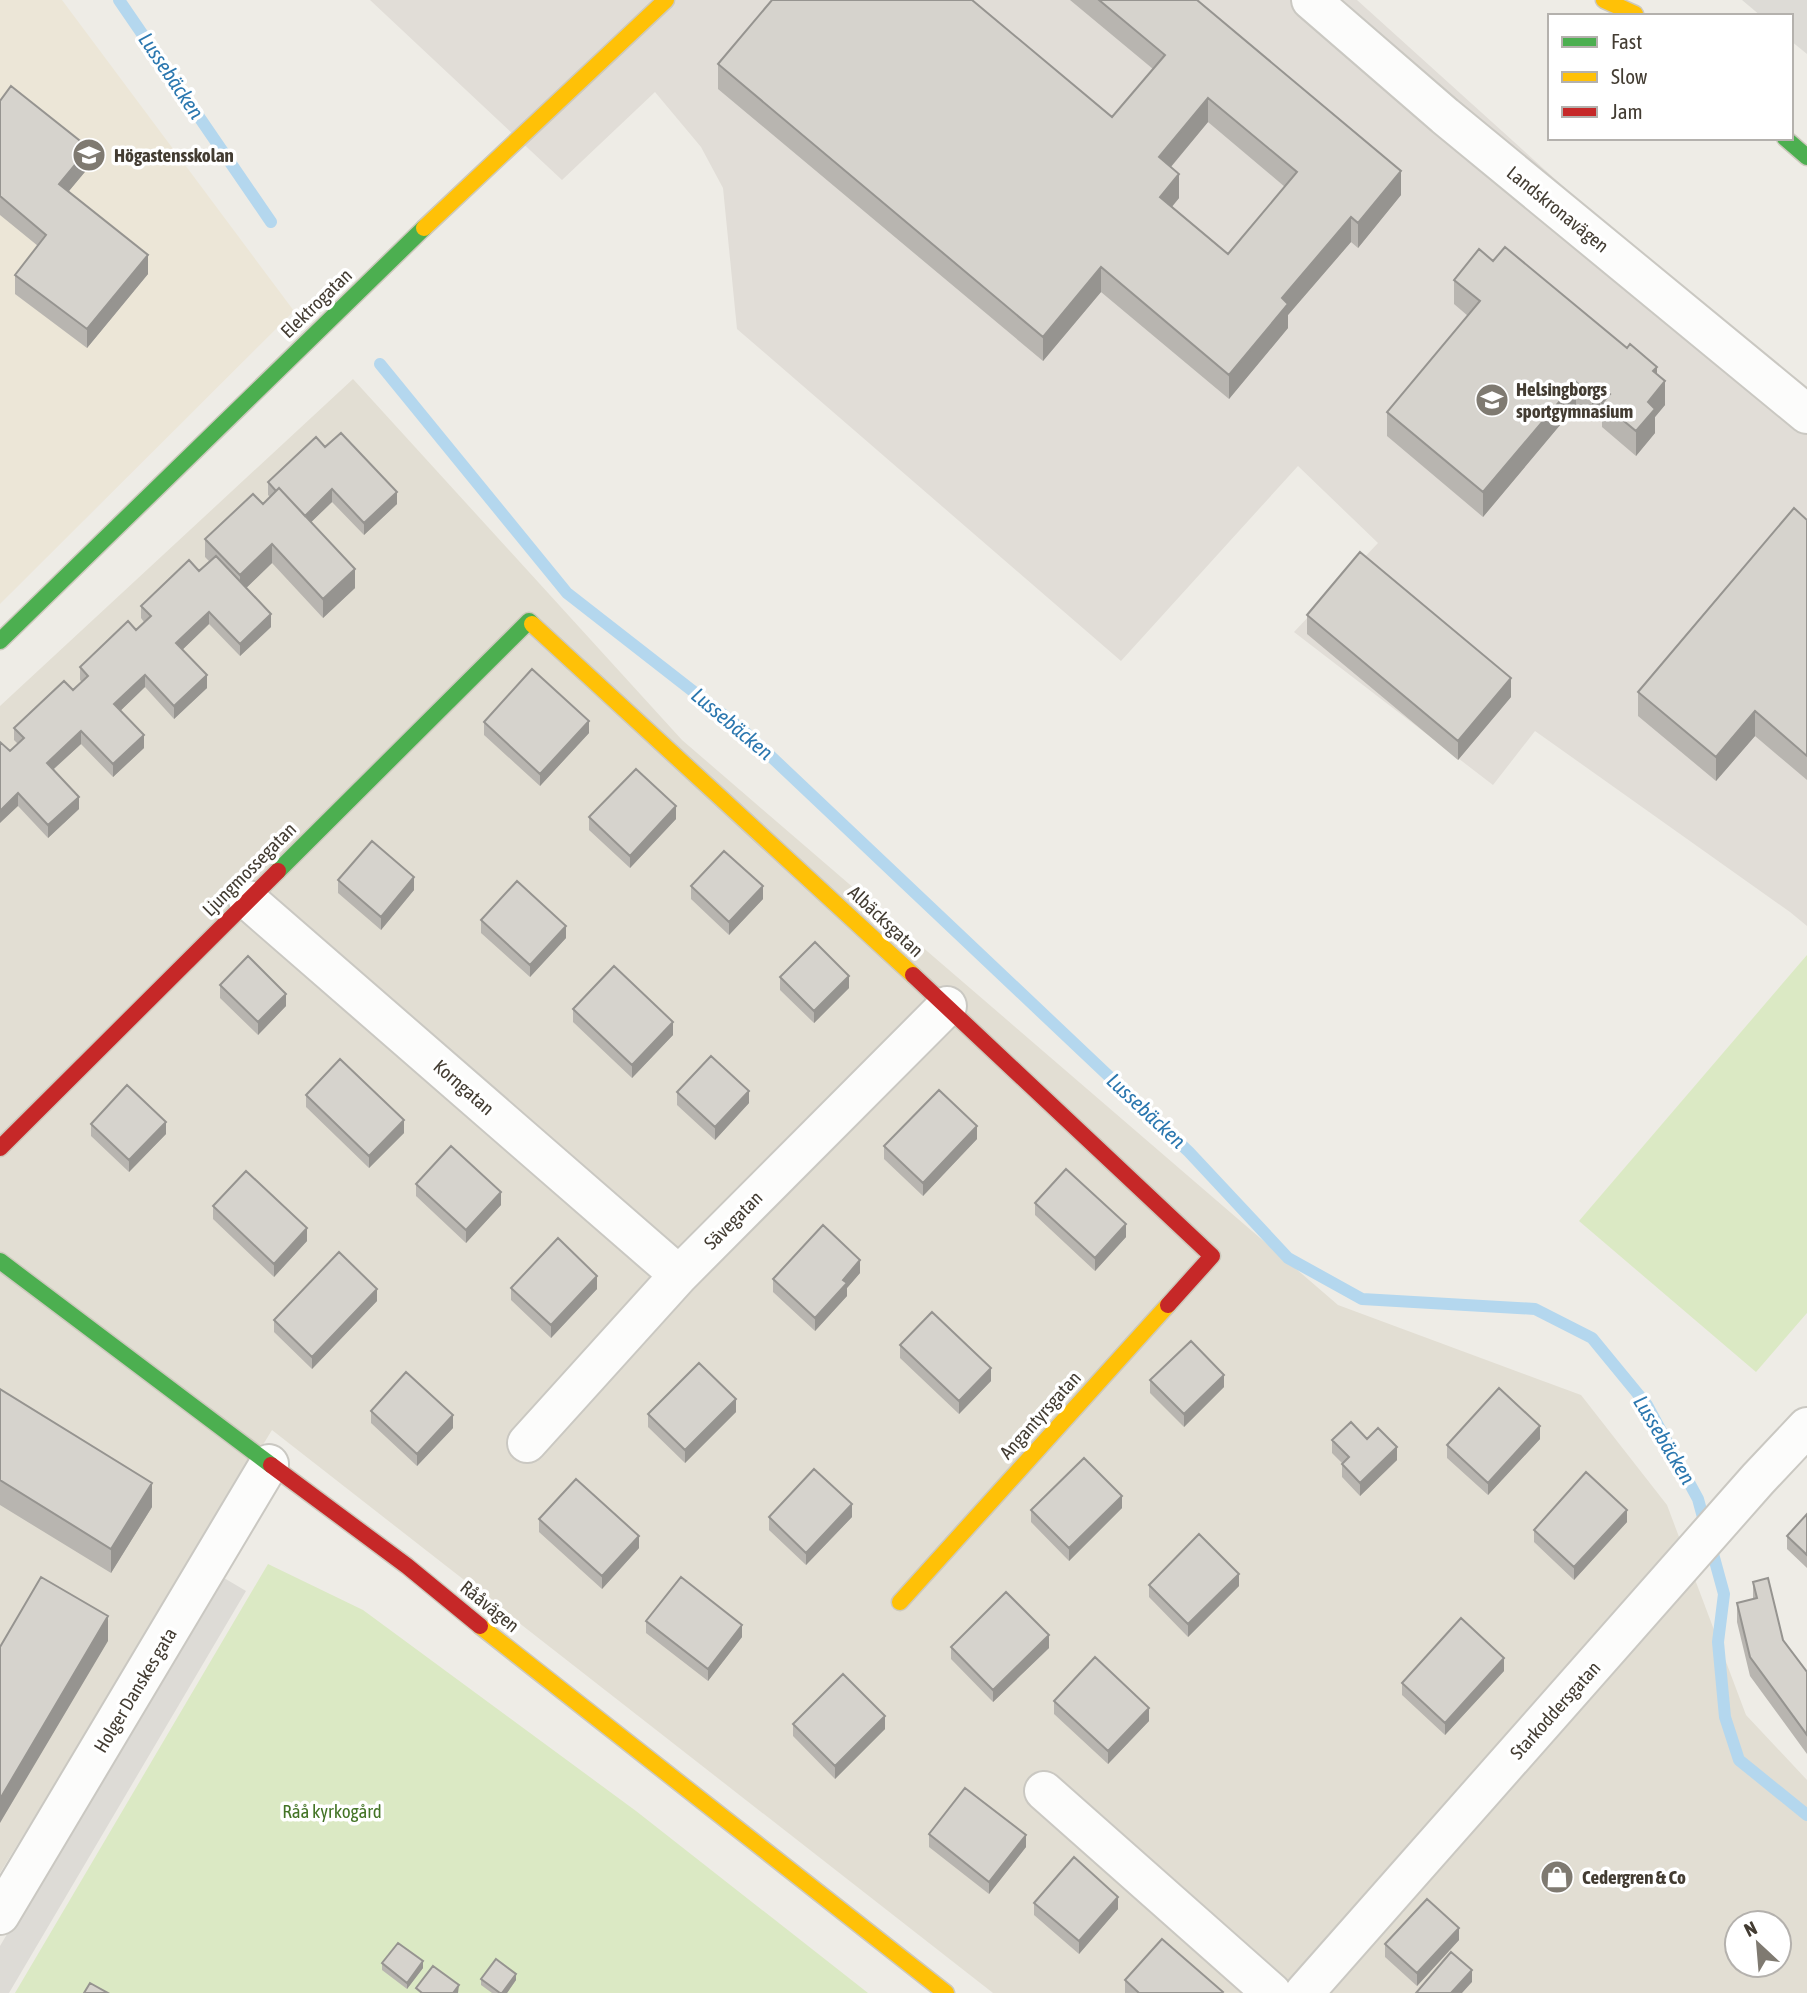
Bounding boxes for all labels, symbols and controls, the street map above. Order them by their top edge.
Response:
legend [1548,14,1793,140]
water label: Lussebäcken [134,28,209,123]
text: Fast [1611,29,1642,53]
text: Slow [1611,64,1648,88]
text: Jam [1611,99,1643,123]
school or university icon: Högastensskolan [70,136,108,174]
place label: Högastensskolan [114,144,234,166]
street label: Landskronavägen [1503,161,1613,257]
street label: Elektrogatan [276,264,356,342]
place label: Helsingborgs sportgymnasium [1516,378,1633,422]
school or university icon: Helsingborgs sportgymnasium [1473,381,1511,419]
water label: Lussebäcken [687,682,778,764]
street label: Ljungmossegatan [198,818,300,920]
street label: Albäcksgatan [844,881,928,961]
street label: Korngatan [429,1055,499,1119]
water label: Lussebäcken [1102,1068,1191,1153]
street label: Sävegatan [699,1186,767,1254]
street label: Angantyrsgatan [995,1367,1085,1463]
water label: Lussebäcken [1629,1391,1701,1488]
street label: Rååvägen [456,1576,524,1636]
street label: Holger Danskes gata [89,1624,181,1756]
street label: Starkoddersgatan [1505,1657,1605,1763]
park label: Råå kyrkogård [282,1800,382,1822]
shop icon: Cedergren & Co [1538,1858,1576,1896]
place label: Cedergren & Co [1582,1866,1686,1888]
north arrow [1723,1909,1793,1979]
text: N [1741,1916,1760,1941]

